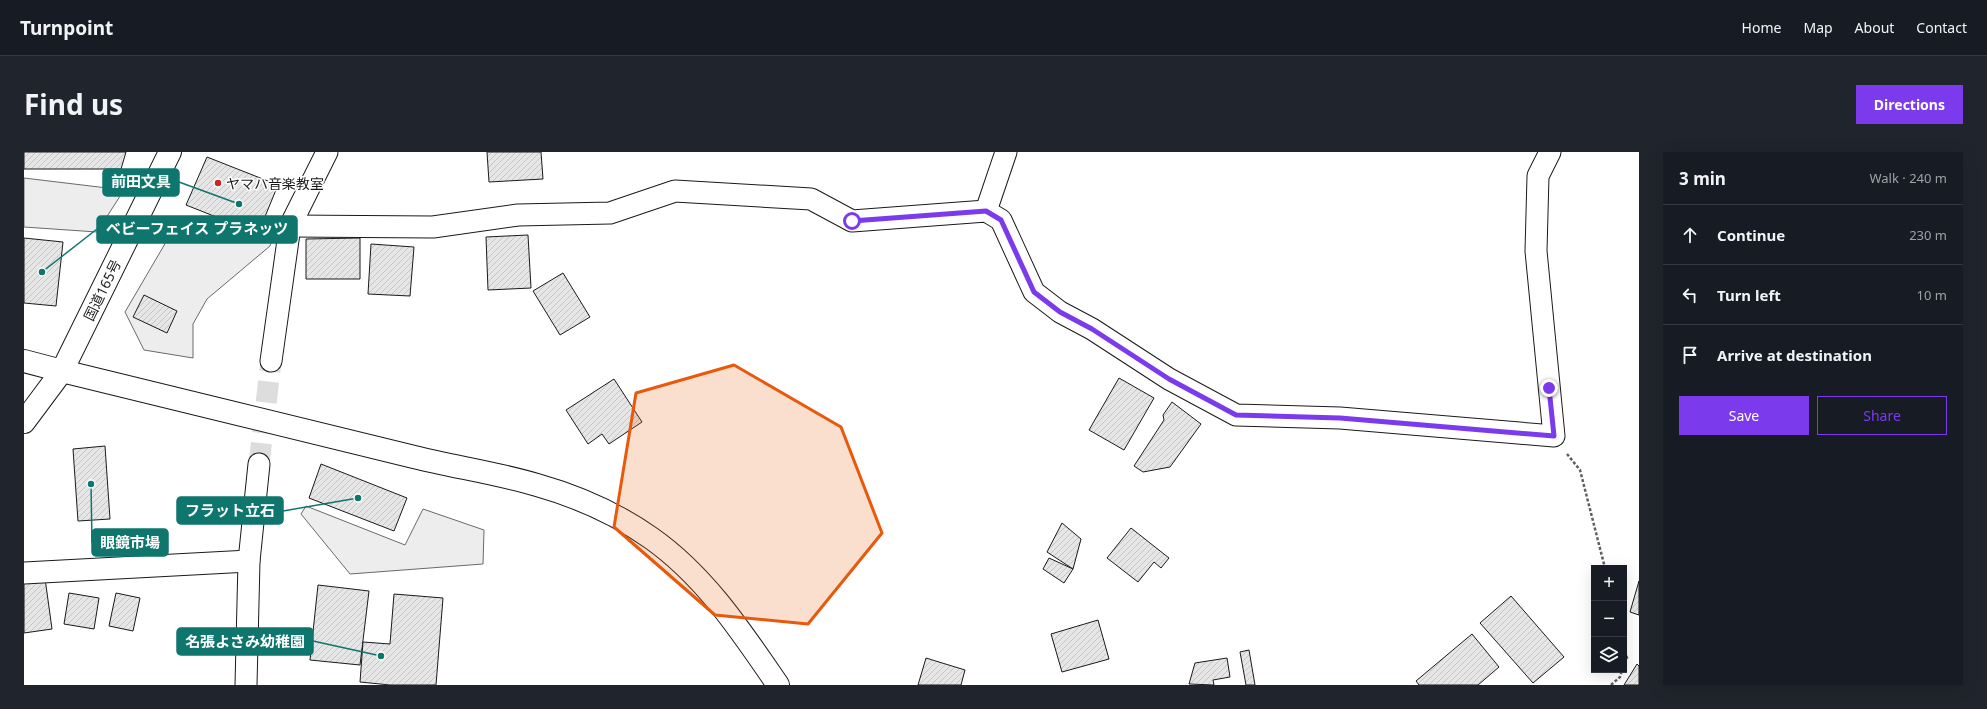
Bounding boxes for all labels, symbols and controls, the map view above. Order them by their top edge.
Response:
text: Turnpoint [20,15,113,41]
text: Home [1742,18,1781,37]
text: Map [1803,18,1833,37]
text: About [1855,18,1894,37]
text: Contact [1916,18,1967,37]
text: Find us [24,85,123,123]
button: Directions [1856,85,1963,124]
text: 3 min [1679,167,1726,190]
callout: 前田文具 [103,169,179,196]
text: Walk · 240 m [1869,169,1947,187]
text: 前田文具 [111,171,171,191]
place label: ヤマハ音楽教室 [226,174,324,193]
marker: ヤマハ音楽教室 [213,178,223,188]
route start [843,212,861,230]
callout: ベビーフェイス プラネッツ [97,216,297,243]
text: ベビーフェイス プラネッツ [106,218,288,238]
icon: ahead [1679,224,1701,246]
text: Continue [1717,225,1785,245]
text: 230 m [1909,226,1947,244]
street label: 国道165号 [79,256,125,324]
icon: left [1679,284,1701,306]
text: Turn left [1717,285,1781,305]
text: 10 m [1917,286,1947,304]
icon: arrive [1679,344,1701,366]
text: Arrive at destination [1717,345,1872,365]
route end [1540,379,1558,397]
button: Save [1679,396,1809,435]
button: Share [1817,396,1947,435]
callout: フラット立石 [177,497,283,524]
text: フラット立石 [185,500,275,520]
callout: 眼鏡市場 [92,529,168,556]
text: 眼鏡市場 [100,532,160,552]
map controls [1591,565,1627,673]
button: + [1591,565,1627,601]
button: − [1591,601,1627,637]
callout: 名張よさみ幼稚園 [177,628,313,655]
text: 名張よさみ幼稚園 [185,631,305,651]
button: layers [1591,637,1627,673]

